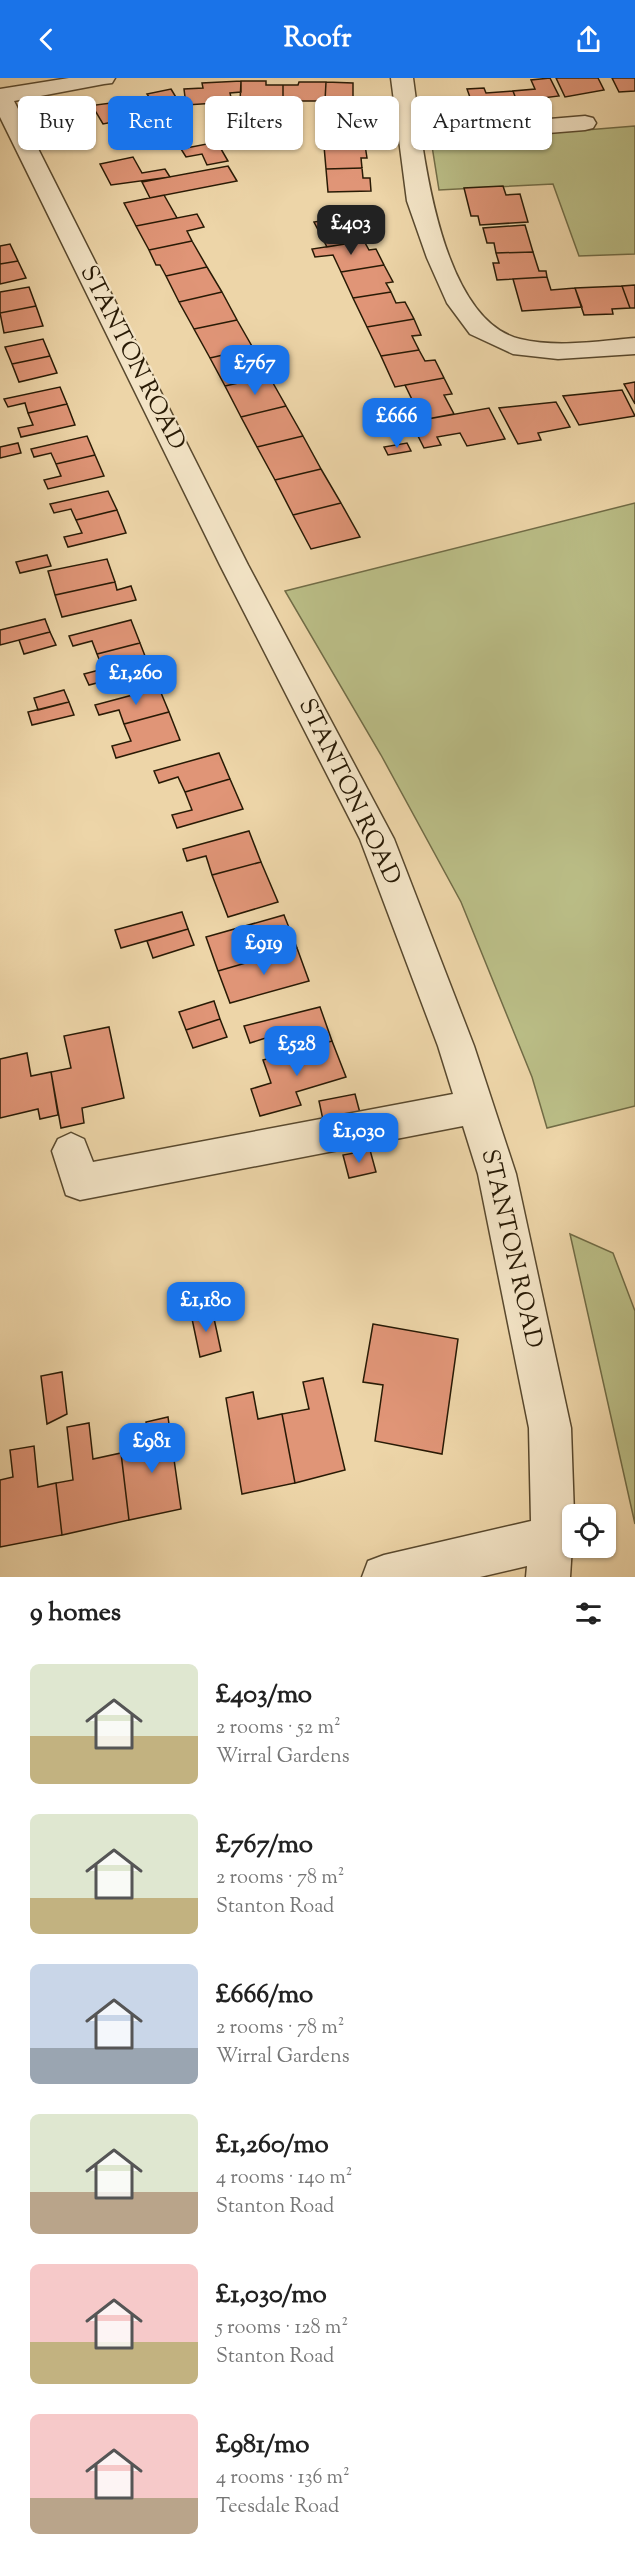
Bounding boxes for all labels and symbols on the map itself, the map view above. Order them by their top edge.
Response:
pin: £403 [315,205,387,256]
street label: STANTON ROAD [71,260,193,456]
pin: £767 [219,345,291,396]
pin: £666 [361,398,433,449]
pin: £1,260 [87,655,185,706]
street label: STANTON ROAD [289,693,409,891]
pin: £919 [228,925,300,976]
pin: £528 [261,1026,333,1077]
pin: £1,030 [310,1113,408,1164]
street label: STANTON ROAD [472,1146,550,1352]
pin: £1,180 [157,1282,255,1333]
pin: £981 [116,1423,188,1474]

